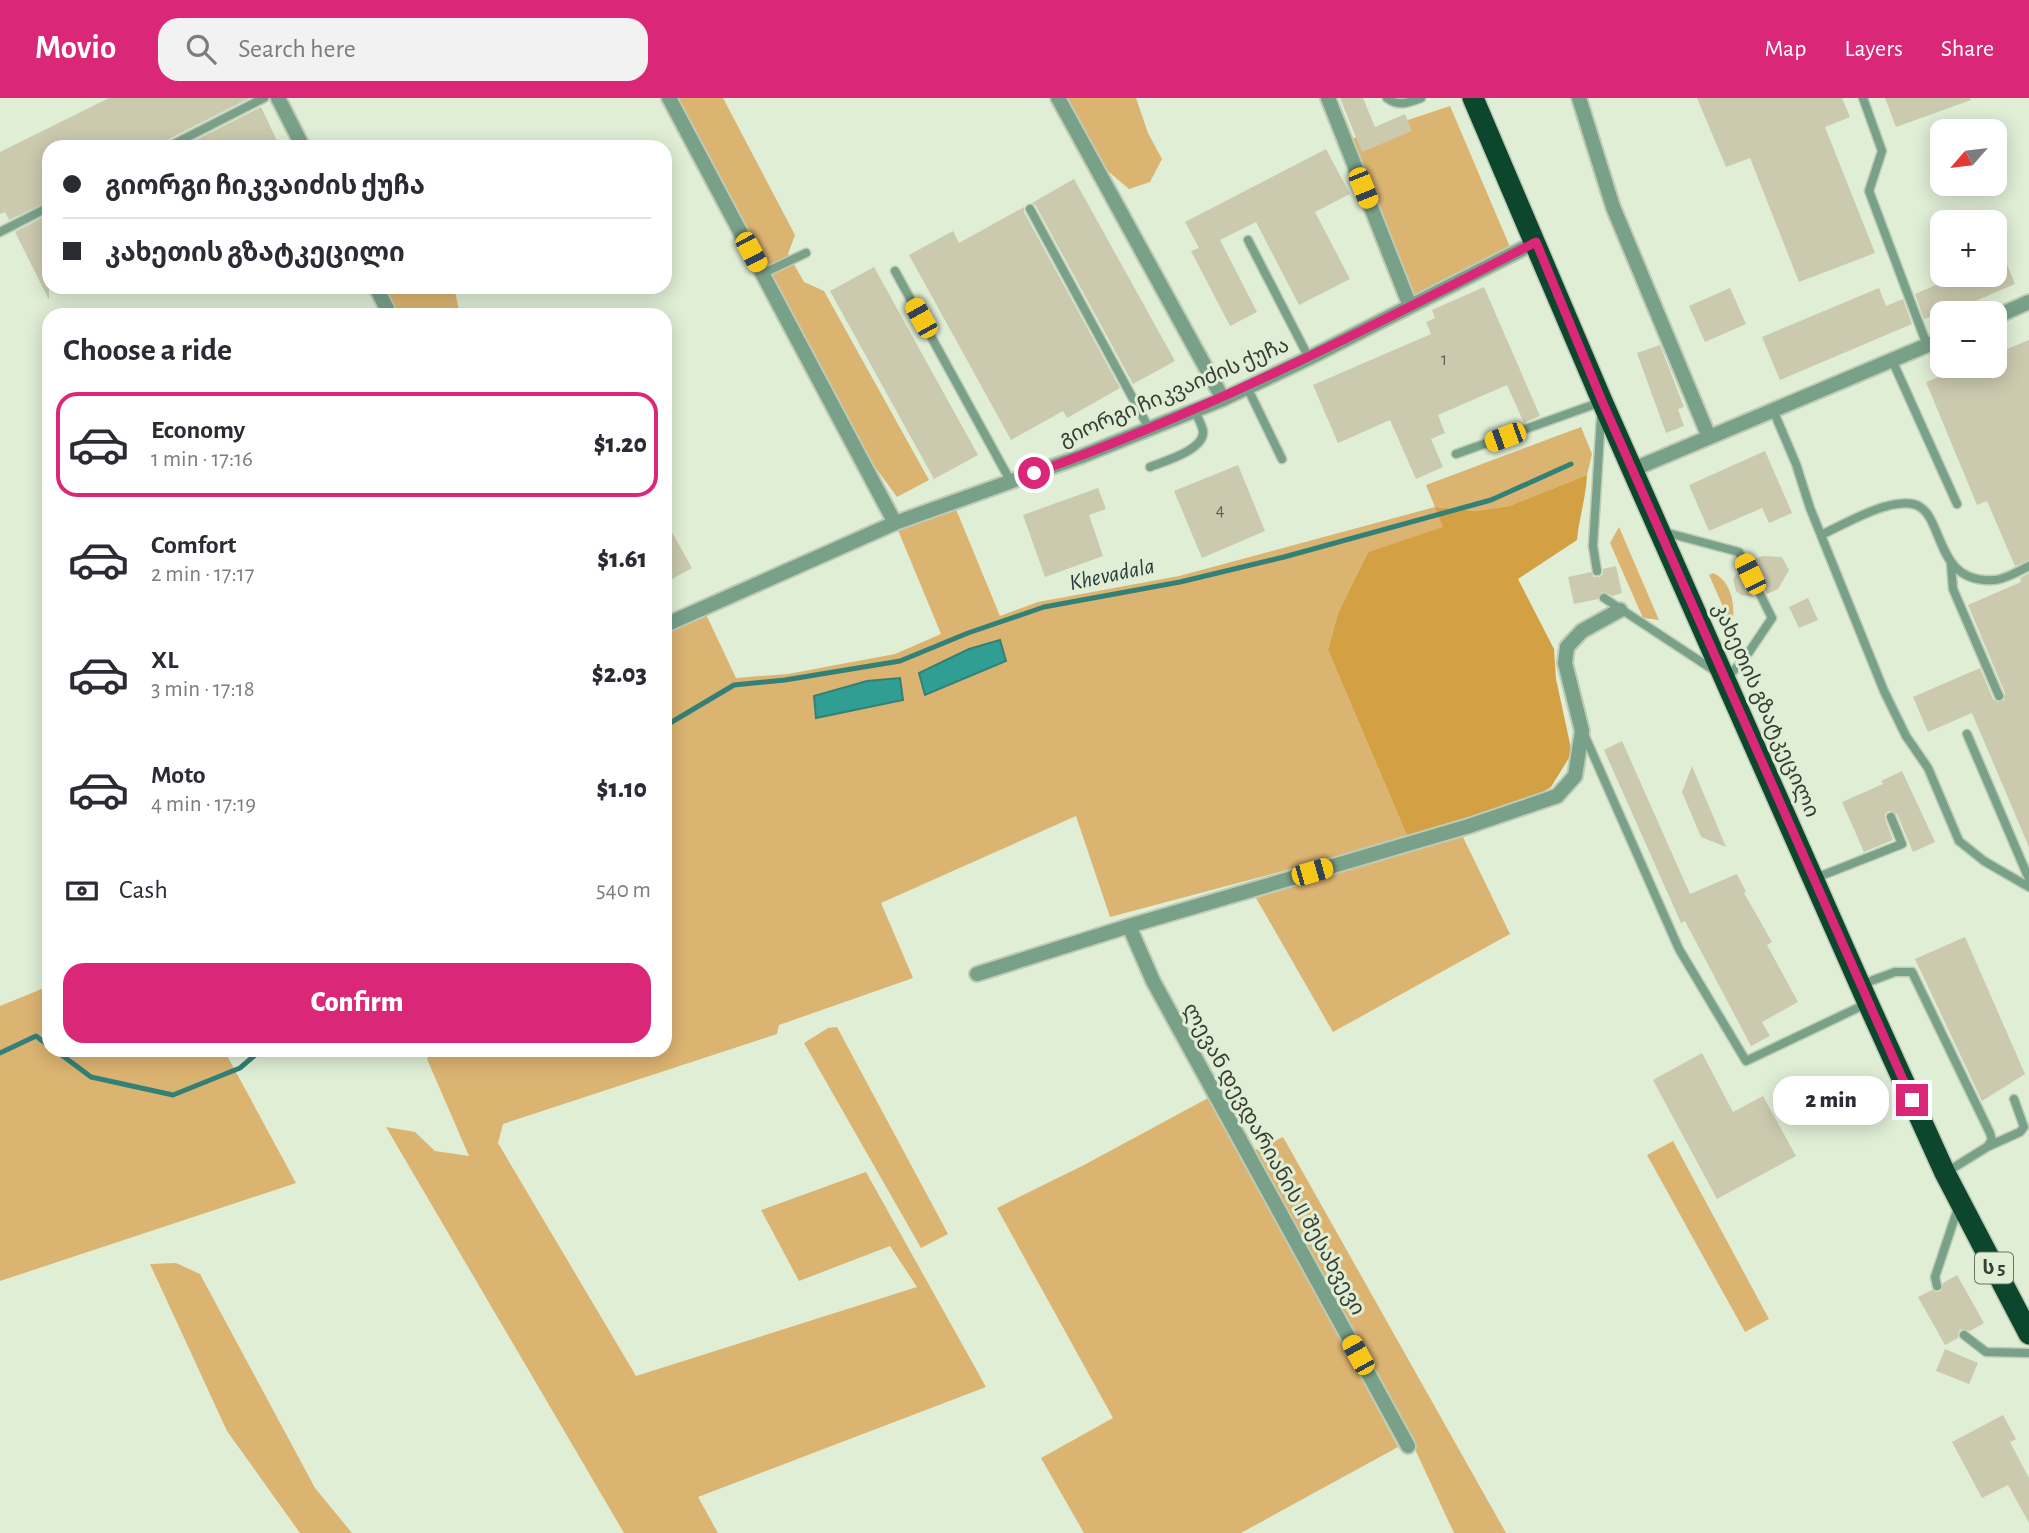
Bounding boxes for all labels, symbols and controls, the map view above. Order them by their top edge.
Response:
search box [158,18,648,81]
icon: search [182,30,220,68]
text: Movio [35,32,116,65]
text: Search here [238,36,356,62]
text: Map [1764,37,1806,61]
text: Layers [1844,37,1903,61]
text: Share [1941,37,1994,61]
north arrow [1930,119,2007,196]
map controls [1930,119,2007,378]
car [1346,165,1381,211]
text: გიორგი ჩიკვაიძის ქუჩა [105,173,425,199]
button: + [1930,210,2007,287]
car [732,229,771,275]
text: კახეთის გზატკეცილი [105,240,405,266]
car [902,295,941,341]
button: − [1930,301,2007,378]
text: Choose a ride [63,334,232,366]
street label: გიორგი ჩიკვაიძის ქუჩა [1056,334,1292,451]
house number: 1 [1441,351,1447,369]
icon: car [67,413,130,476]
text: Economy [151,417,245,443]
car [1482,420,1529,454]
text: $1.20 [594,431,647,457]
text: 1 min · 17:16 [151,448,253,471]
route start [1018,457,1050,489]
house number: 4 [1216,502,1225,520]
icon: car [67,528,130,591]
text: Comfort [151,532,236,558]
text: $1.61 [597,546,647,572]
car [1732,551,1769,597]
water label: Khevadala [1067,555,1157,595]
text: 2 min · 17:17 [151,563,254,586]
street label: კახეთის გზატკეცილი [1707,600,1823,821]
icon: car [67,643,130,706]
text: XL [151,647,178,673]
text: $2.03 [592,661,647,687]
text: 3 min · 17:18 [151,678,255,701]
icon: car [67,758,130,821]
text: Moto [151,762,206,788]
text: $1.10 [597,776,647,802]
text: 4 min · 17:19 [151,793,256,816]
car [1289,856,1336,888]
icon: cash [63,872,101,910]
text: Cash [119,877,168,903]
text: 540 m [596,879,651,902]
button: Confirm [63,963,651,1043]
street label: ლევან დევდარიანის II შესახვევი [1178,1000,1369,1319]
callout: 2 min [1772,1076,1888,1124]
route end [1896,1084,1928,1116]
text: 2 min [1805,1089,1857,1112]
road number: ს 5 [1975,1252,2013,1284]
car [1339,1332,1378,1378]

